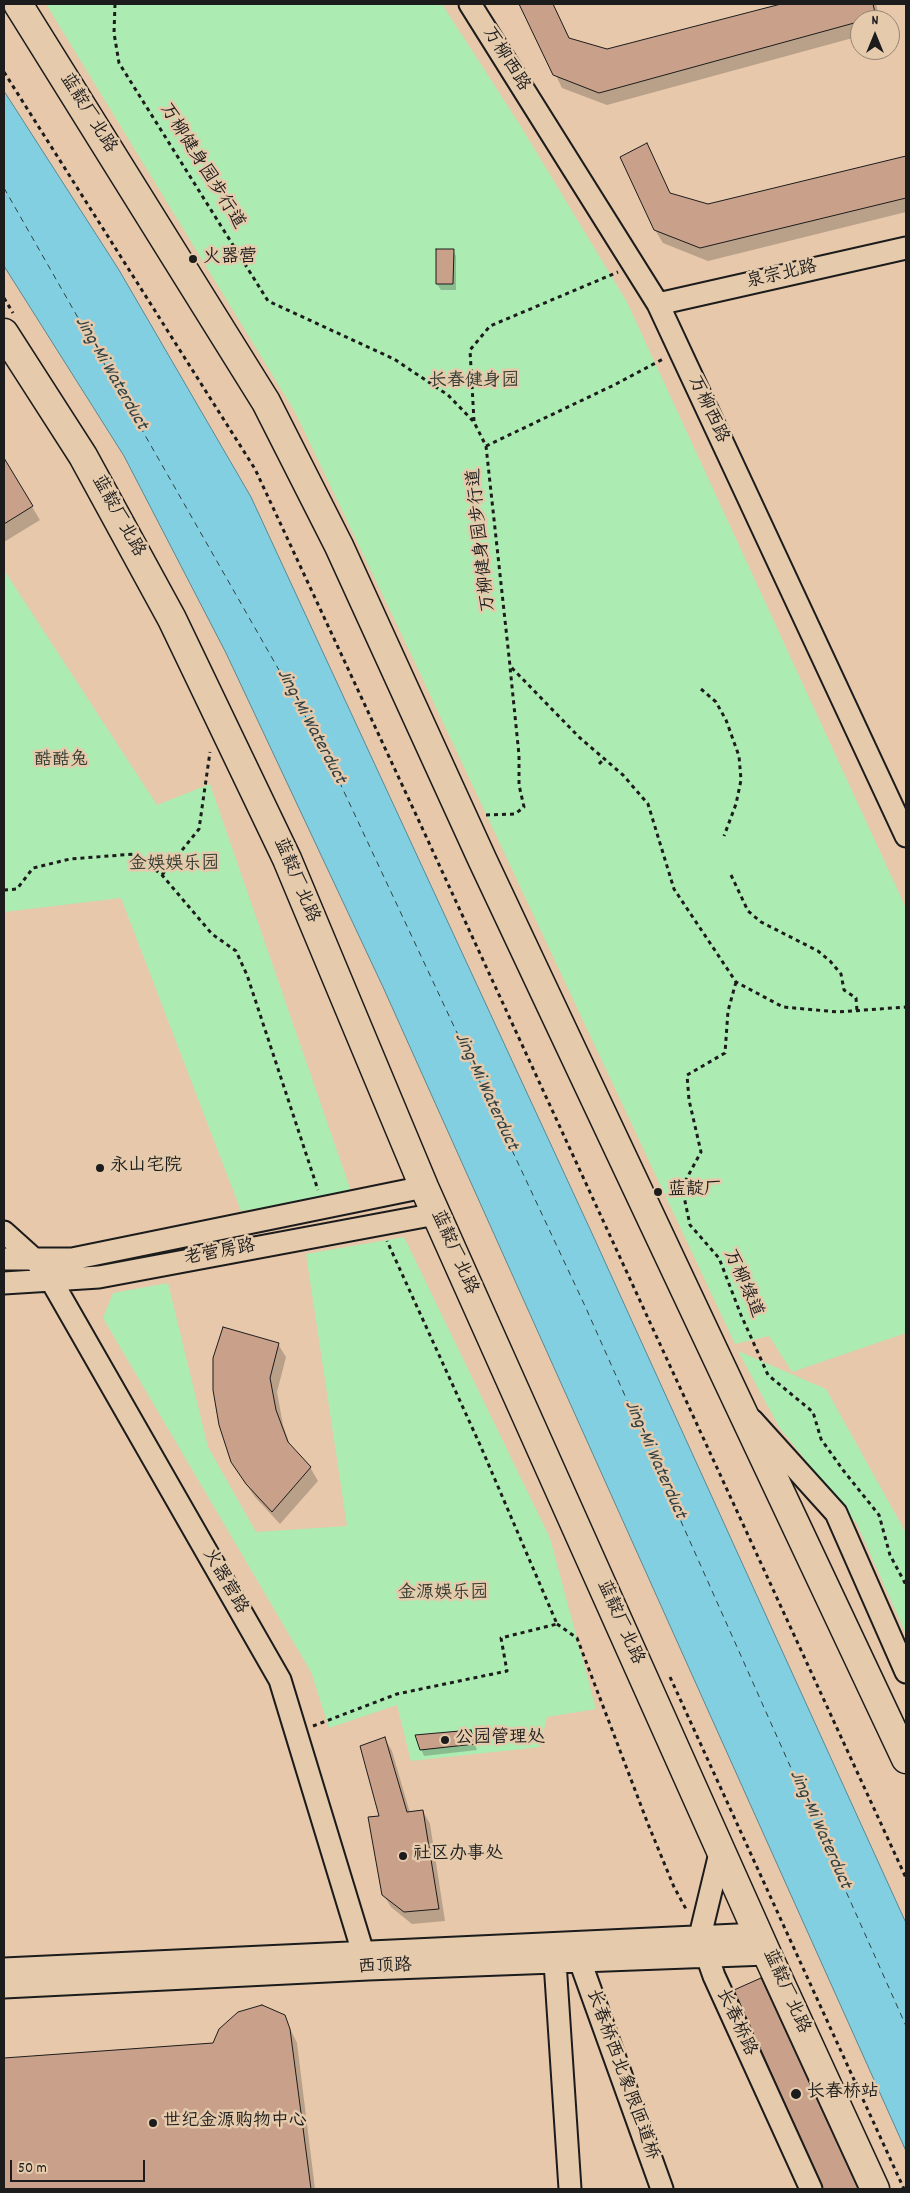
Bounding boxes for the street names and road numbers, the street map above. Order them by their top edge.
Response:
street label: 万柳西路 [477,24,533,96]
street label: 蓝靛厂北路 [54,70,120,158]
street label: 万柳健身园步行道 [154,100,248,234]
street label: 泉宗北路 [744,257,820,295]
street label: 万柳西路 [682,373,732,447]
street label: 万柳健身园步行道 [465,467,501,613]
street label: 蓝靛厂北路 [86,472,148,562]
street label: 蓝靛厂北路 [267,835,323,927]
street label: 蓝靛厂北路 [425,1207,481,1299]
street label: 老营房路 [183,1237,257,1271]
street label: 万柳绿道 [717,1247,767,1321]
street label: 火器营路 [197,1545,251,1619]
street label: 蓝靛厂北路 [591,1577,647,1669]
street label: 蓝靛厂北路 [757,1946,813,2038]
street label: 西顶路 [358,1956,412,1980]
street label: 长春桥路 [710,1986,760,2060]
street label: 长春桥西北象限匝道桥 [580,1987,662,2163]

